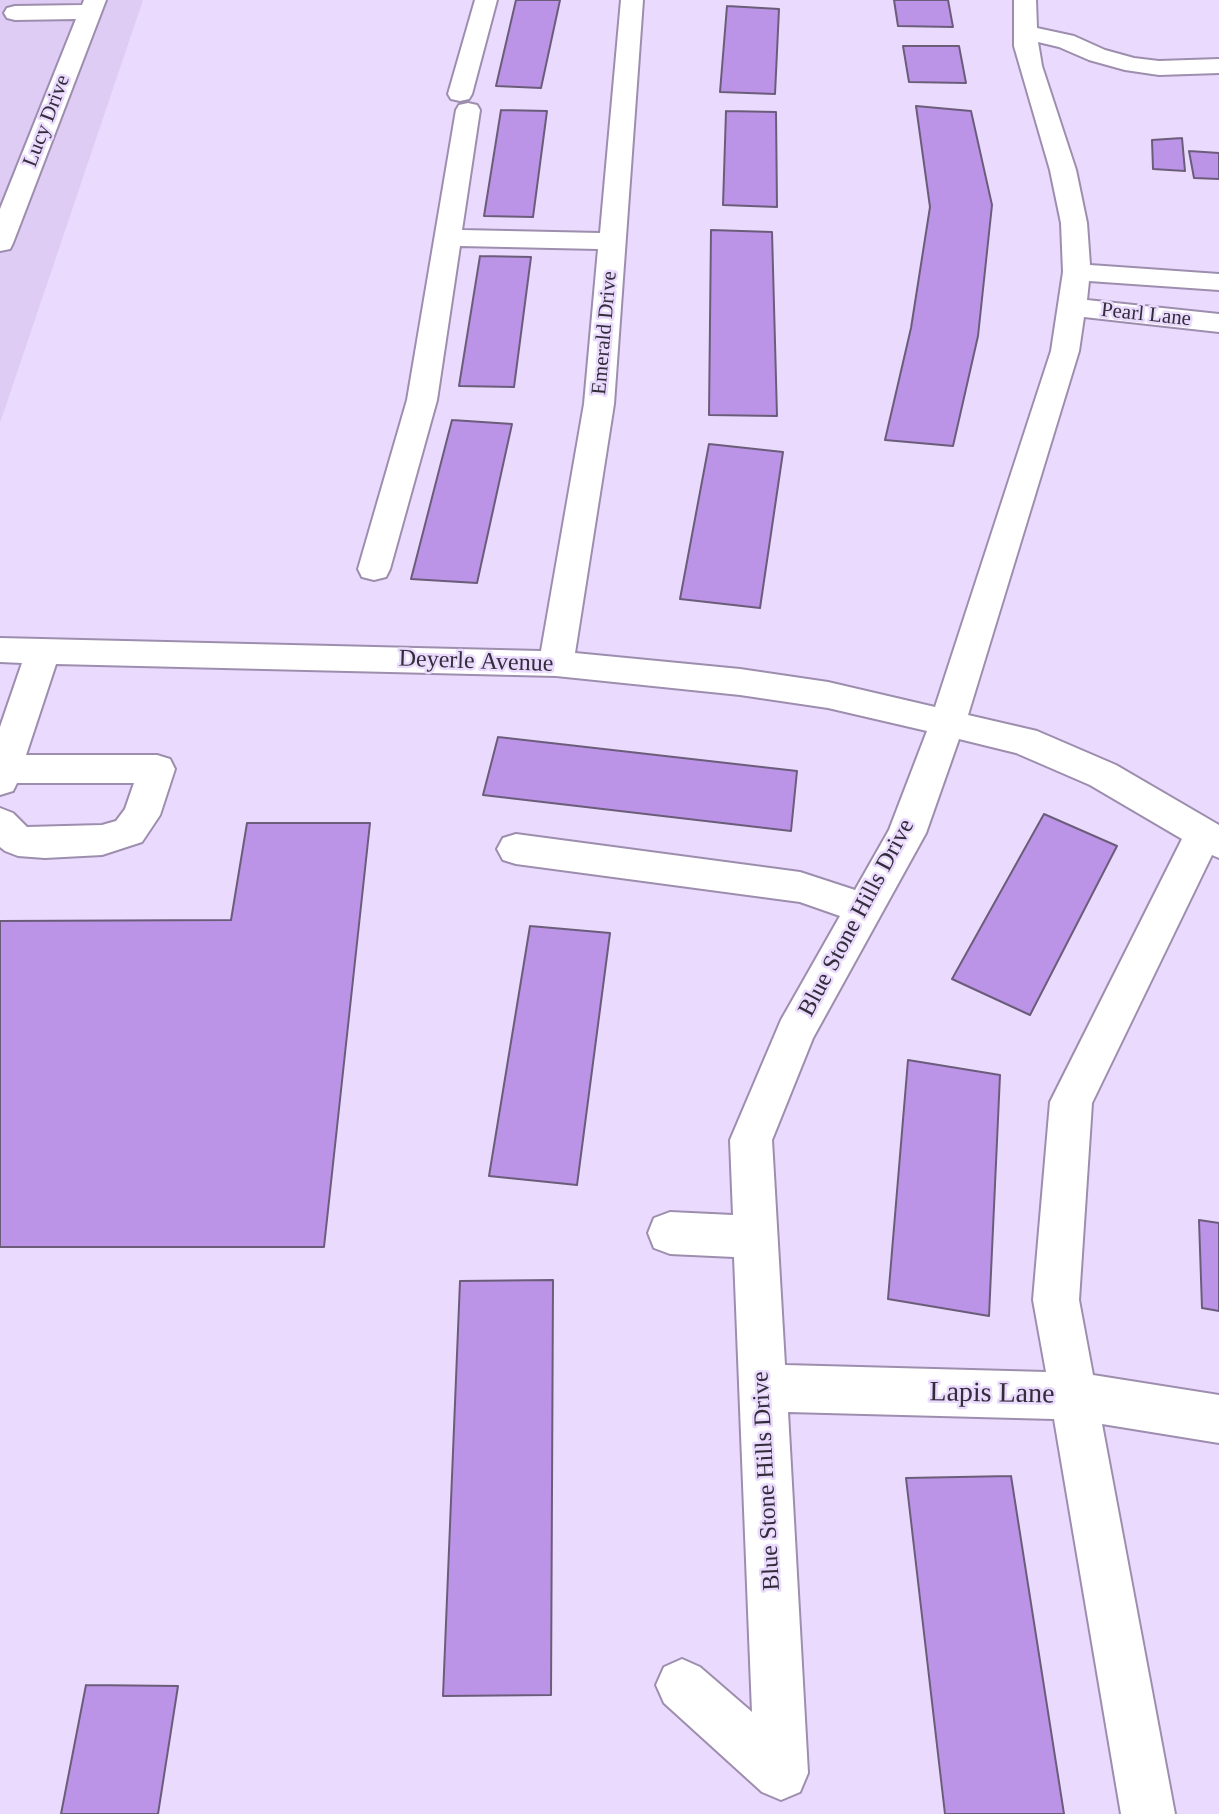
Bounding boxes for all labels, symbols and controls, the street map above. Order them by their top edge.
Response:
street label: Lucy Drive [18,72,76,170]
street label: Emerald Drive [587,270,623,396]
street label: Pearl Lane [1100,298,1192,332]
street label: Deyerle Avenue [398,645,554,679]
street label: Blue Stone Hills Drive [793,814,921,1022]
street label: Blue Stone Hills Drive [747,1371,787,1591]
street label: Lapis Lane [929,1376,1055,1412]

